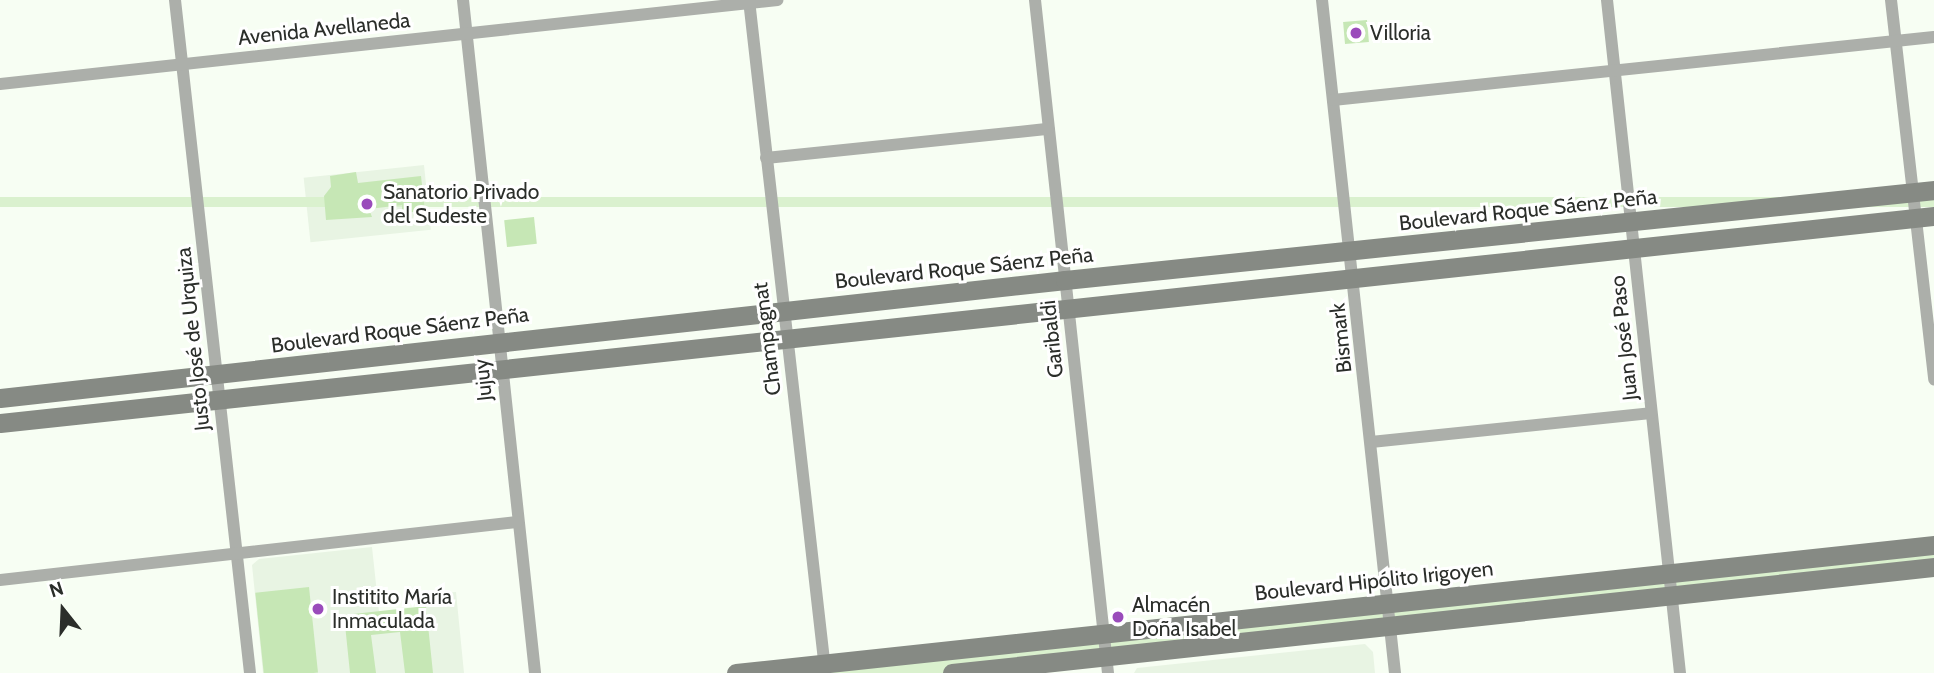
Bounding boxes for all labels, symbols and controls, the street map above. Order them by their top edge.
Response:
street label: Avenida Avellaneda [237,7,411,51]
place label: Villoria [1370,20,1431,46]
marker: Villoria [1348,25,1364,41]
place label: Sanatorio Privado del Sudeste [383,179,539,229]
street label: Boulevard Roque Sáenz Peña [1398,184,1658,236]
marker: Sanatorio Privado del Sudeste [357,194,377,214]
street label: Boulevard Roque Sáenz Peña [834,242,1094,294]
street label: Justo José de Urquiza [171,246,215,432]
street label: Juan José Paso [1605,274,1643,402]
street label: Champagnat [748,281,786,397]
street label: Garibaldi [1035,299,1069,379]
street label: Boulevard Roque Sáenz Peña [270,302,530,358]
street label: Bismark [1325,302,1357,374]
street label: Jujuy [468,358,498,402]
street label: Boulevard Hipólito Irigoyen [1254,556,1494,606]
north arrow [28,575,98,645]
text: N [46,577,66,603]
place label: Institito María Inmaculada [332,584,452,634]
place label: Almacén Doña Isabel [1132,592,1237,642]
marker: Institito María Inmaculada [310,601,326,617]
marker: Almacén Doña Isabel [1110,609,1126,625]

